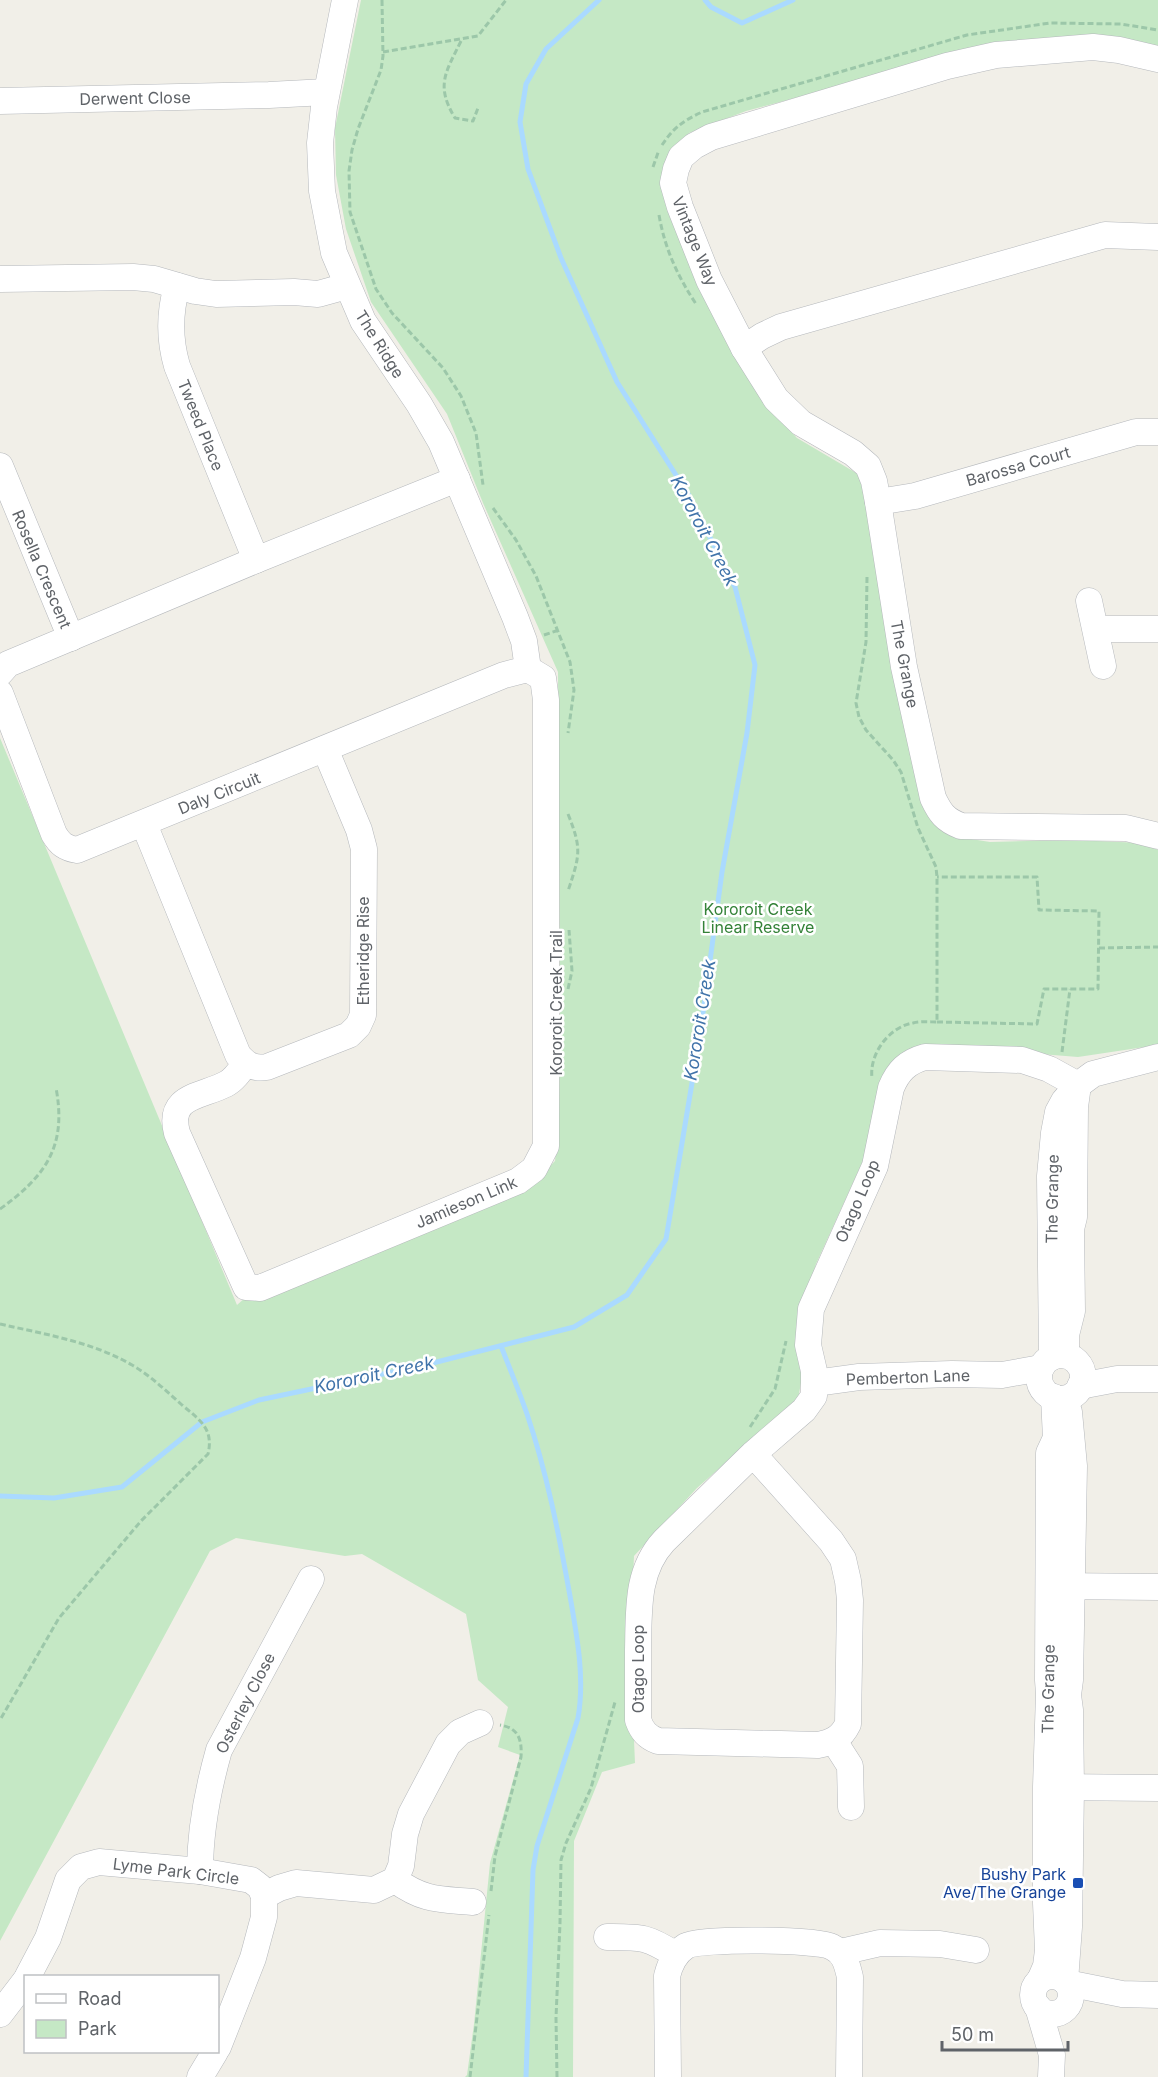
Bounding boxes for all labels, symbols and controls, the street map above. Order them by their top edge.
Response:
street label: Derwent Close [79,87,191,109]
street label: Vintage Way [668,193,722,289]
street label: The Ridge [351,306,409,382]
street label: Tweed Place [174,376,228,474]
street label: Barossa Court [964,442,1072,490]
water label: Kororoit Creek [666,472,743,591]
street label: Rosella Crescent [8,507,76,631]
street label: The Grange [887,618,923,710]
street label: Daly Circuit [175,767,263,819]
street label: Etheridge Rise [353,896,373,1006]
park label: Kororoit Creek Linear Reserve [702,899,814,937]
street label: Kororoit Creek Trail [546,930,566,1076]
water label: Kororoit Creek [680,957,720,1082]
street label: The Grange [1041,1154,1063,1244]
street label: Otago Loop [831,1156,883,1246]
street label: Jamieson Link [412,1172,520,1232]
water label: Kororoit Creek [312,1351,437,1397]
street label: Pemberton Lane [846,1365,970,1389]
street label: Otago Loop [628,1625,648,1713]
street label: The Grange [1037,1644,1059,1734]
street label: Osterley Close [211,1649,279,1757]
street label: Lyme Park Circle [112,1853,240,1889]
place label: Bushy Park Ave/The Grange [943,1864,1066,1902]
marker: Bushy Park Ave/The Grange [1071,1876,1085,1890]
legend [24,1975,219,2053]
text: Road [78,1988,121,2009]
scale bar [942,2014,1068,2052]
text: Park [78,2018,117,2039]
text: 50 m [951,2024,994,2045]

